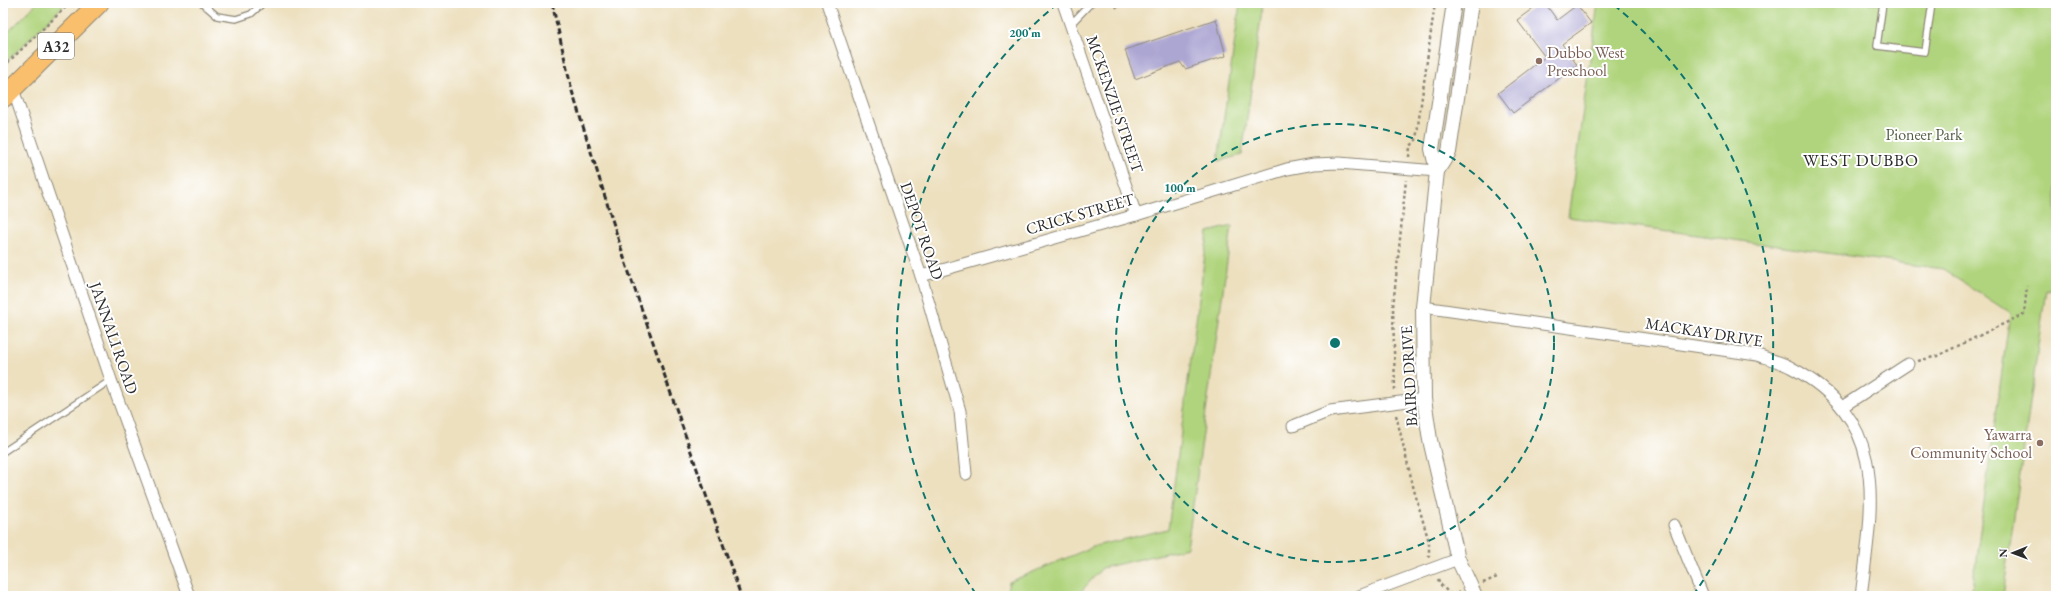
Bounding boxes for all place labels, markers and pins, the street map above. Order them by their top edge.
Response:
place label: Dubbo West Preschool [1547,42,1625,81]
marker: Dubbo West Preschool [1534,56,1544,66]
centre of rings [1328,336,1342,350]
place label: Yawarra Community School [1910,424,2033,463]
marker: Yawarra Community School [2035,438,2045,448]

